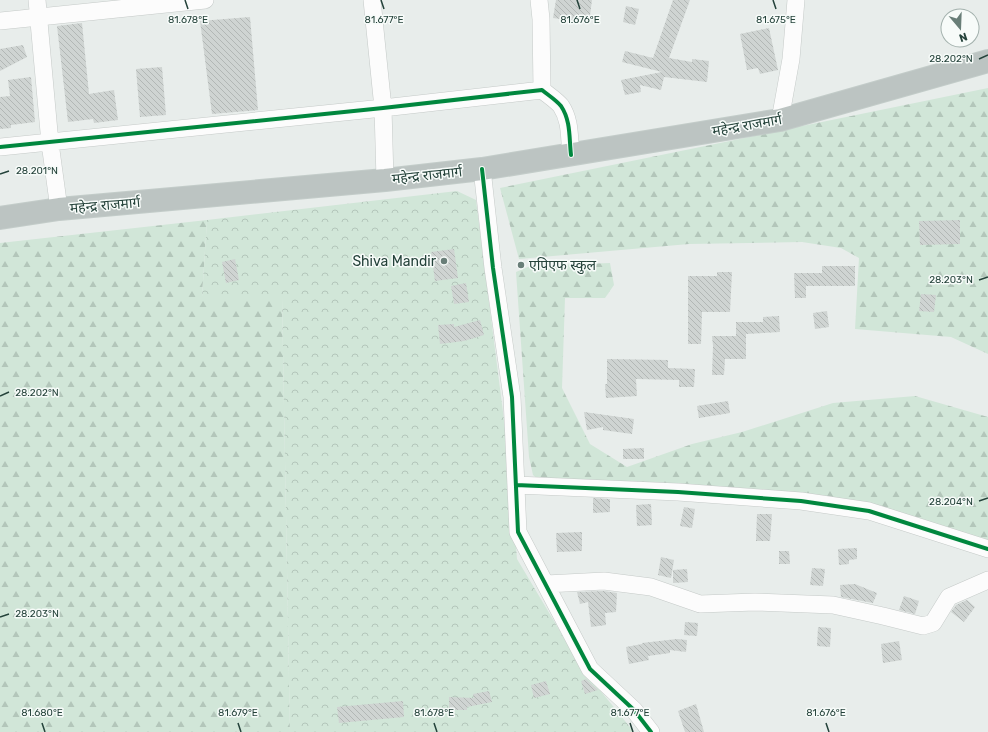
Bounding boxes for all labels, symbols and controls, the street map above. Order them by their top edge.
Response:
north arrow [940,8,980,48]
text: 81.678°E [168,14,208,26]
text: 81.677°E [365,14,403,26]
text: 81.676°E [560,14,600,26]
text: 81.675°E [756,14,796,26]
text: N [957,30,969,44]
text: 28.202°N [929,53,973,65]
street label: महेन्द्र राजमार्ग [711,110,784,140]
street label: महेन्द्र राजमार्ग [391,162,464,188]
text: 28.201°N [16,165,58,177]
street label: महेन्द्र राजमार्ग [69,193,142,217]
place label: Shiva Mandir [352,253,437,270]
marker: Shiva Mandir [439,256,449,266]
place label: एपिएफ स्कुल [529,257,596,275]
marker: एपिएफ स्कुल [516,260,526,270]
text: 28.203°N [929,274,973,286]
text: 28.202°N [15,387,59,399]
text: 28.204°N [929,496,973,508]
text: 28.203°N [15,608,59,620]
text: 81.680°E [21,707,63,719]
text: 81.679°E [218,707,258,719]
text: 81.678°E [414,707,454,719]
text: 81.677°E [611,707,649,719]
text: 81.676°E [806,707,846,719]

